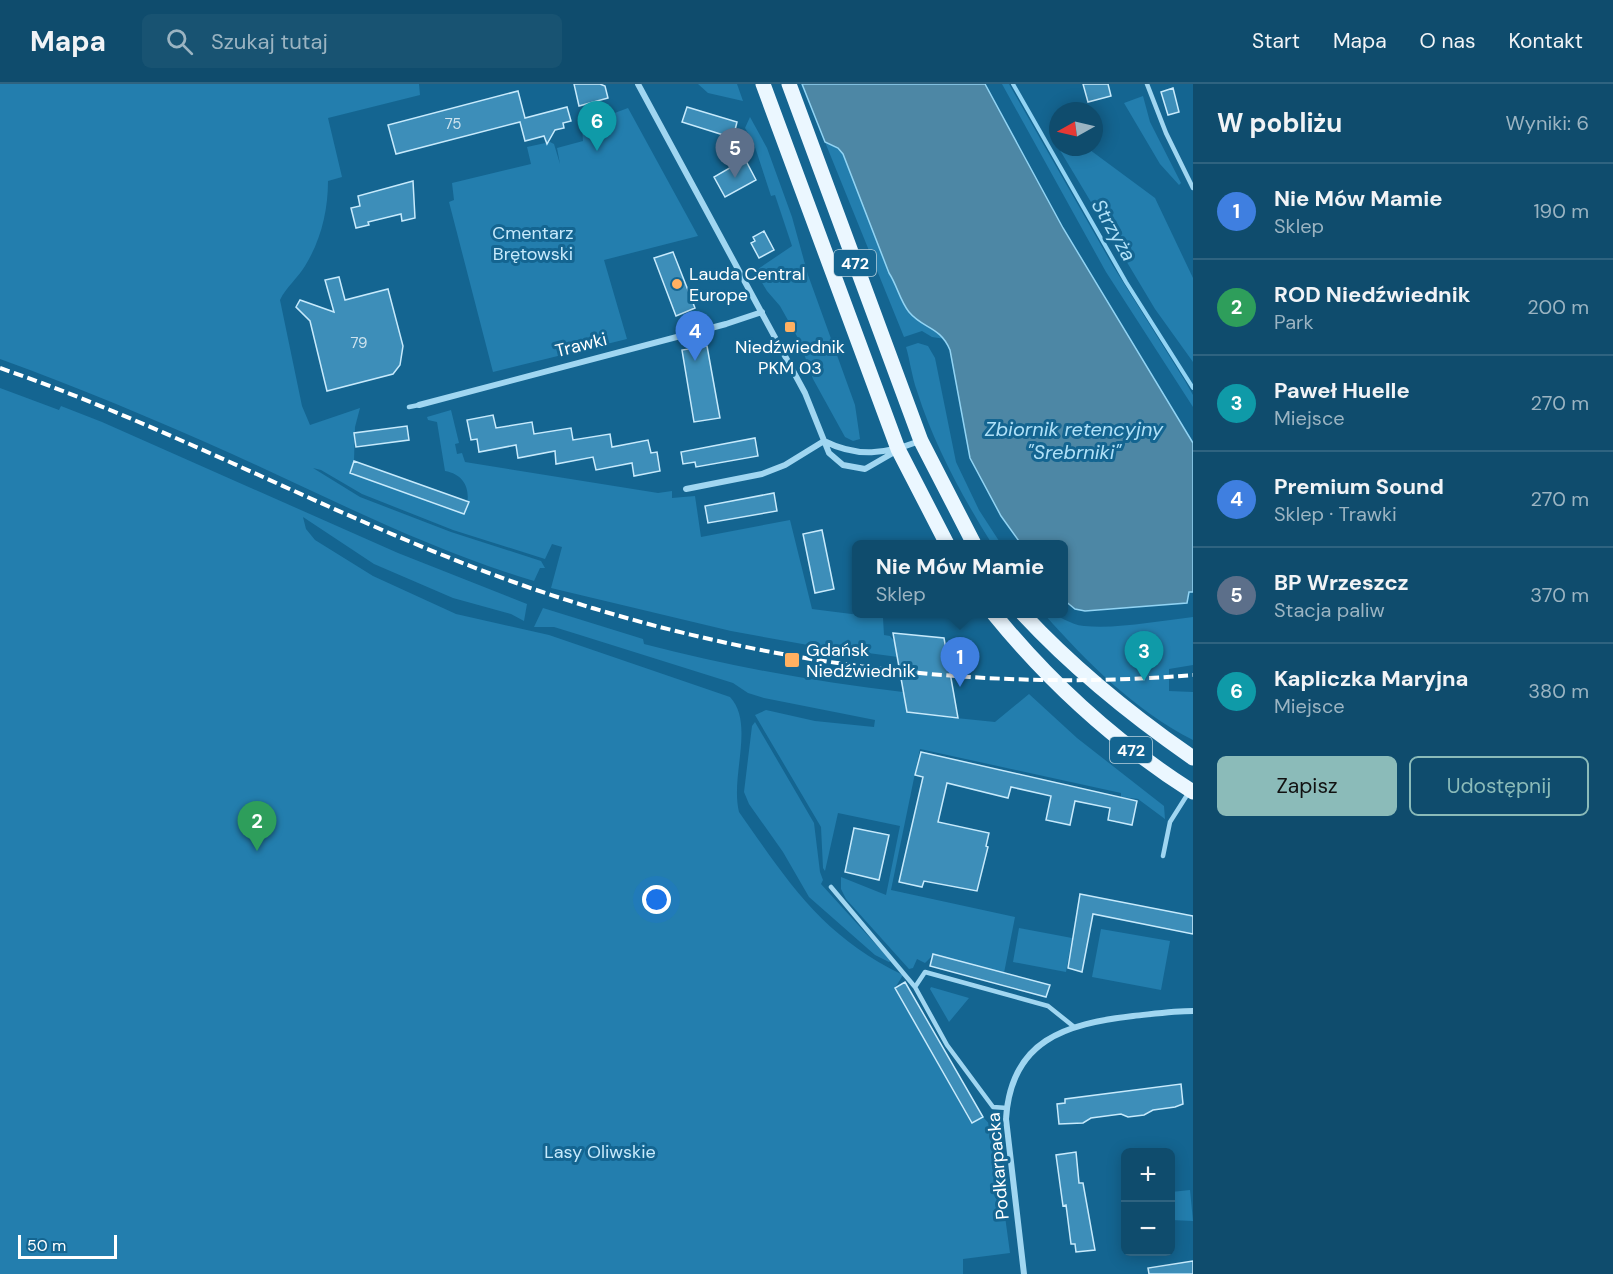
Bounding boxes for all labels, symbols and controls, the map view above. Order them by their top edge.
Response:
search box [142,14,562,68]
text: Mapa [30,23,106,60]
icon: search [163,25,196,58]
text: Szukaj tutaj [211,27,328,56]
text: Start [1252,27,1300,55]
text: Mapa [1333,27,1387,55]
text: O nas [1420,27,1475,55]
text: Kontakt [1508,27,1583,55]
pin: 6 [578,101,616,151]
north arrow [1049,102,1103,156]
text: W pobliżu [1217,106,1342,140]
text: Wyniki: 6 [1505,110,1589,136]
house number: 75 [445,114,461,134]
pin: 5 [716,128,754,178]
text: Nie Mów Mamie [1274,184,1443,213]
water label: Strzyża [1086,194,1142,266]
text: 1 [1233,198,1240,224]
text: 190 m [1533,198,1589,224]
text: Sklep [1274,213,1324,239]
park label: Cmentarz Brętowski [492,221,574,266]
road number: 472 [834,250,876,276]
place label: Lauda Central Europe [689,262,805,307]
marker: Lauda Central Europe [670,277,684,291]
text: ROD Niedźwiednik [1274,280,1470,309]
text: 2 [1231,294,1242,320]
text: 200 m [1527,294,1589,320]
text: Park [1274,309,1314,335]
pin: 4 [676,312,714,361]
marker: Niedźwiednik PKM 03 [783,320,797,334]
street label: Trawki [553,327,609,363]
house number: 79 [350,333,368,353]
place label: Niedźwiednik PKM 03 [735,335,845,380]
text: Paweł Huelle [1274,376,1410,405]
text: 3 [1230,390,1243,416]
text: 270 m [1531,390,1589,416]
text: Miejsce [1274,405,1345,431]
water label: Zbiornik retencyjny "Srebrniki" [985,416,1164,465]
text: Premium Sound [1274,472,1444,501]
text: 4 [1230,486,1243,512]
text: 270 m [1531,486,1589,512]
text: Sklep · Trawki [1274,501,1397,527]
popup [852,540,1068,618]
text: Nie Mów Mamie [876,552,1044,581]
text: BP Wrzeszcz [1274,568,1409,597]
text: Sklep [876,581,926,607]
text: 5 [1230,582,1243,608]
text: 370 m [1530,582,1589,608]
text: Stacja paliw [1274,597,1385,623]
pin: 3 [1124,632,1164,681]
place label: Gdańsk Niedźwiednik [806,638,916,683]
pin: 1 [940,638,980,687]
marker: Gdańsk Niedźwiednik [783,651,801,669]
text: Kapliczka Maryjna [1274,664,1468,693]
text: 6 [1230,678,1243,704]
text: 380 m [1528,678,1589,704]
text: Miejsce [1274,693,1345,719]
road number: 472 [1110,737,1152,763]
button: Zapisz [1217,756,1397,816]
button: Udostępnij [1409,756,1589,816]
pin: 2 [238,802,276,851]
your location [642,885,671,914]
street label: Podkarpacka [981,1111,1015,1221]
park label: Lasy Oliwskie [544,1140,656,1164]
map controls [1121,1148,1175,1256]
button: + [1121,1148,1175,1202]
button: − [1121,1202,1175,1256]
scale bar [18,1232,117,1260]
text: 50 m [27,1235,66,1256]

